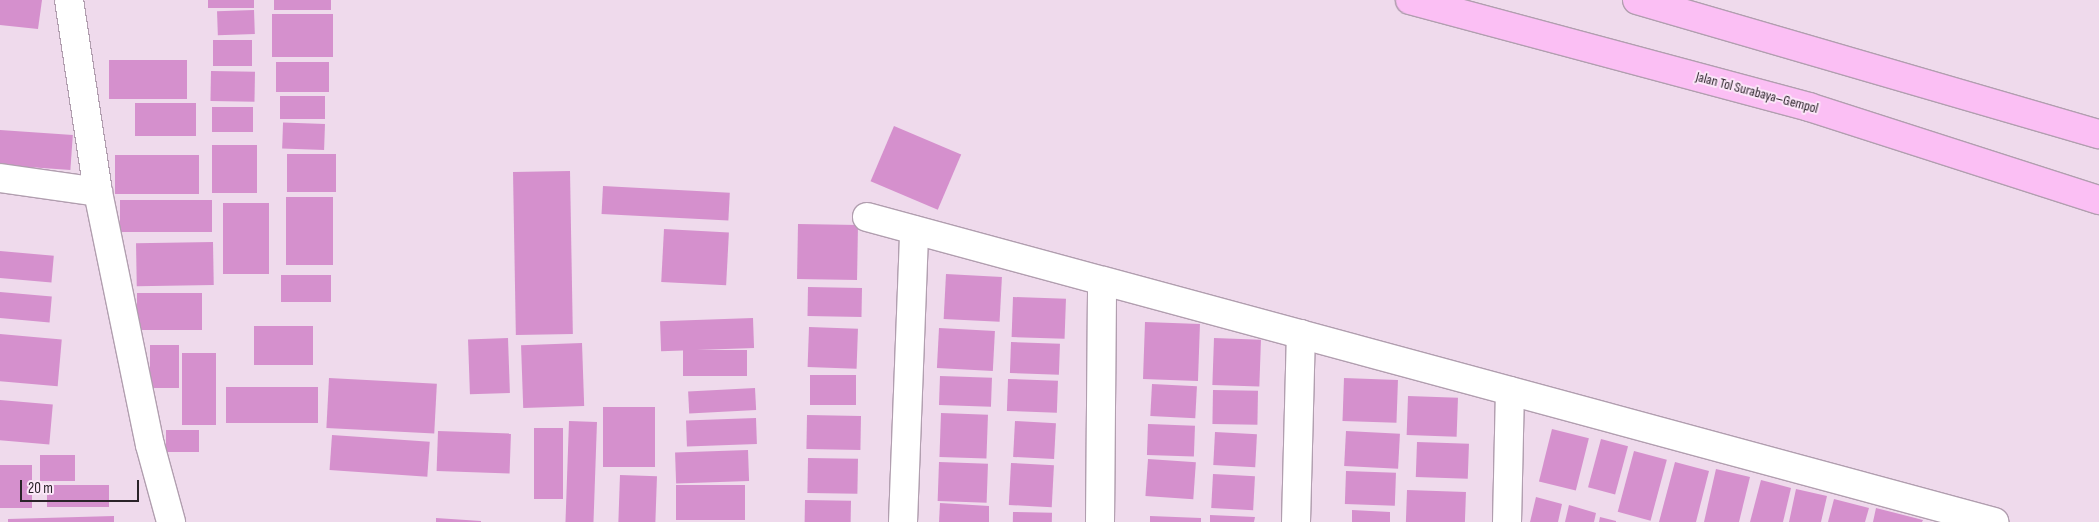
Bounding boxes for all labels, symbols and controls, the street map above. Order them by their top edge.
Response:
street label: Jalan Tol Surabaya–Gempol [1694,69,1820,117]
scale bar [22,470,141,502]
text: 20 m [28,479,53,498]

